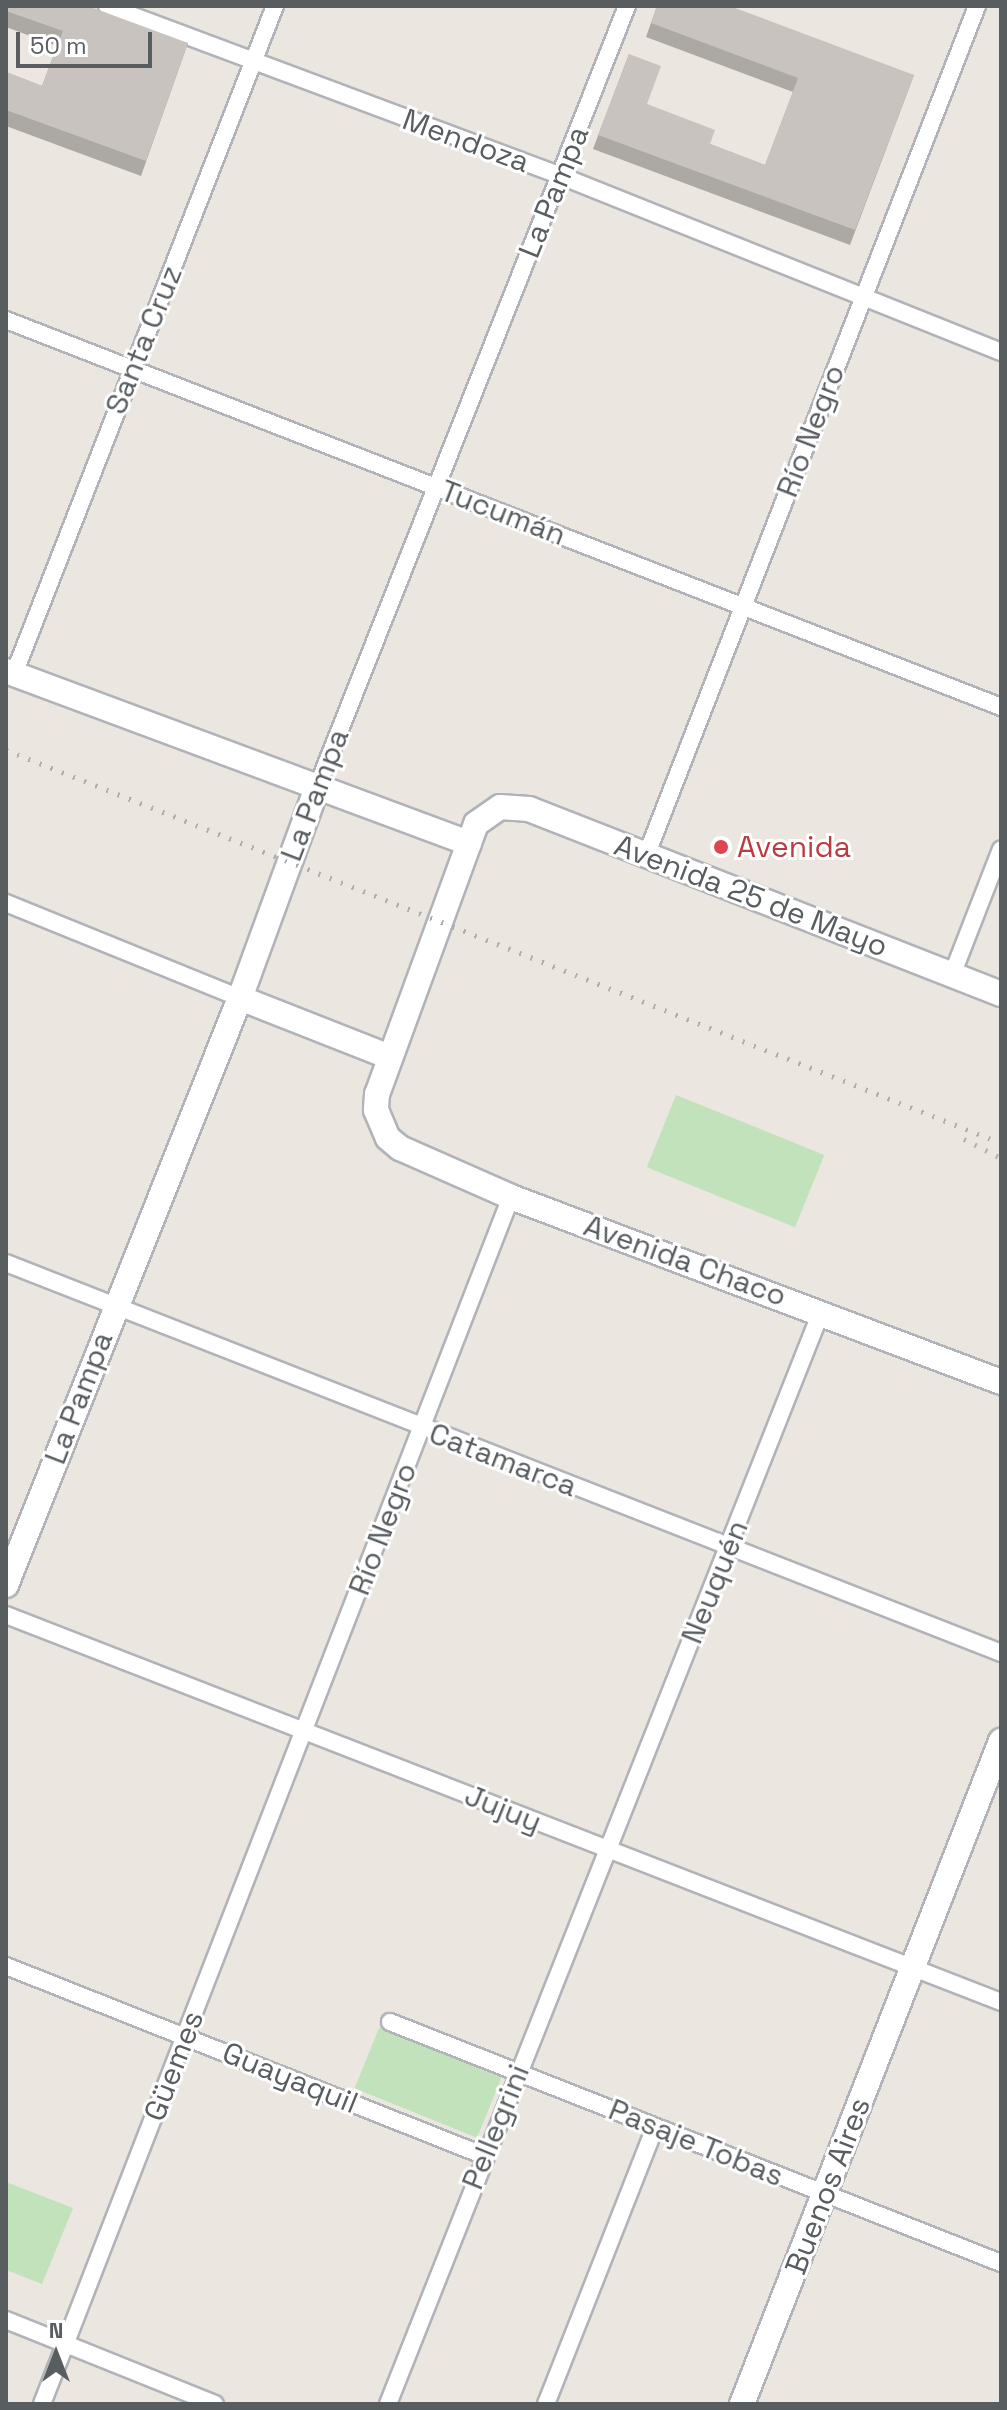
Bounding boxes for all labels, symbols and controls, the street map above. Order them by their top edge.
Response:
scale bar [20,16,156,66]
text: 50 m [30,30,87,61]
street label: Mendoza [398,101,534,181]
street label: La Pampa [511,121,597,263]
street label: Santa Cruz [98,261,190,419]
street label: Río Negro [769,360,853,502]
street label: Tucumán [435,473,571,553]
street label: La Pampa [273,724,357,866]
street label: Avenida 25 de Mayo [609,827,893,965]
place label: Avenida [737,829,851,865]
marker: Avenida [712,838,730,856]
street label: Avenida Chaco [579,1208,791,1314]
street label: La Pampa [37,1327,121,1469]
street label: Catamarca [424,1415,582,1505]
street label: Río Negro [341,1458,425,1600]
street label: Neuquén [674,1515,756,1649]
street label: Jujuy [459,1777,547,1841]
street label: Güemes [137,2006,211,2126]
street label: Guayaquil [217,2035,363,2121]
street label: Pellegrini [455,2059,537,2195]
street label: Pasaje Tobas [603,2091,789,2195]
street label: Buenos Aires [778,2092,878,2280]
north arrow [16,2314,96,2394]
text: N [49,2316,63,2344]

